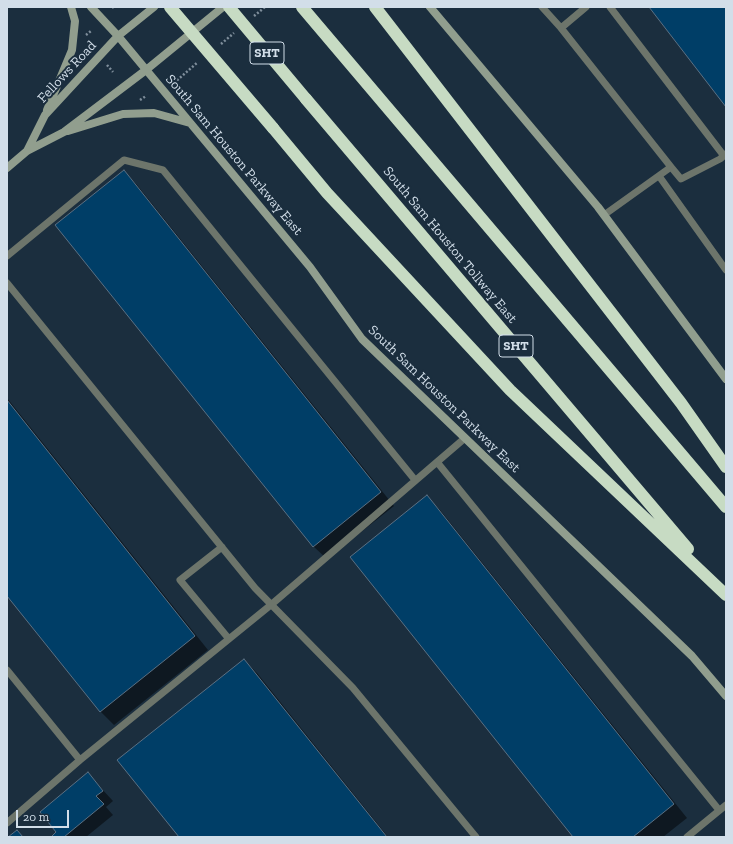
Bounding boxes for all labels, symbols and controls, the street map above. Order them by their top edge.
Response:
street label: Fellows Road [34,38,100,106]
road number: SHT [250,42,284,64]
street label: South Sam Houston Parkway East [162,71,306,239]
street label: South Sam Houston Tollway East [380,163,520,327]
street label: South Sam Houston Parkway East [364,322,524,476]
road number: SHT [499,335,533,357]
scale bar [18,802,71,828]
text: 20 m [23,810,49,824]

